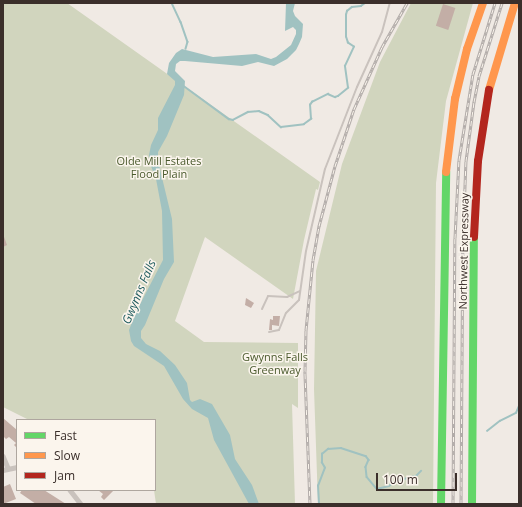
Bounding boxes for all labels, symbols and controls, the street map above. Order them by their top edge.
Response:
park label: Olde Mill Estates Flood Plain [117,155,201,181]
street label: Northwest Expressway [456,193,472,309]
water label: Gwynns Falls [119,258,159,326]
park label: Gwynns Falls Greenway [242,351,308,377]
legend [16,419,156,491]
text: Fast [54,427,77,444]
text: Slow [54,447,80,464]
scale bar [378,465,459,491]
text: Jam [54,467,75,484]
text: 100 m [383,471,418,488]

